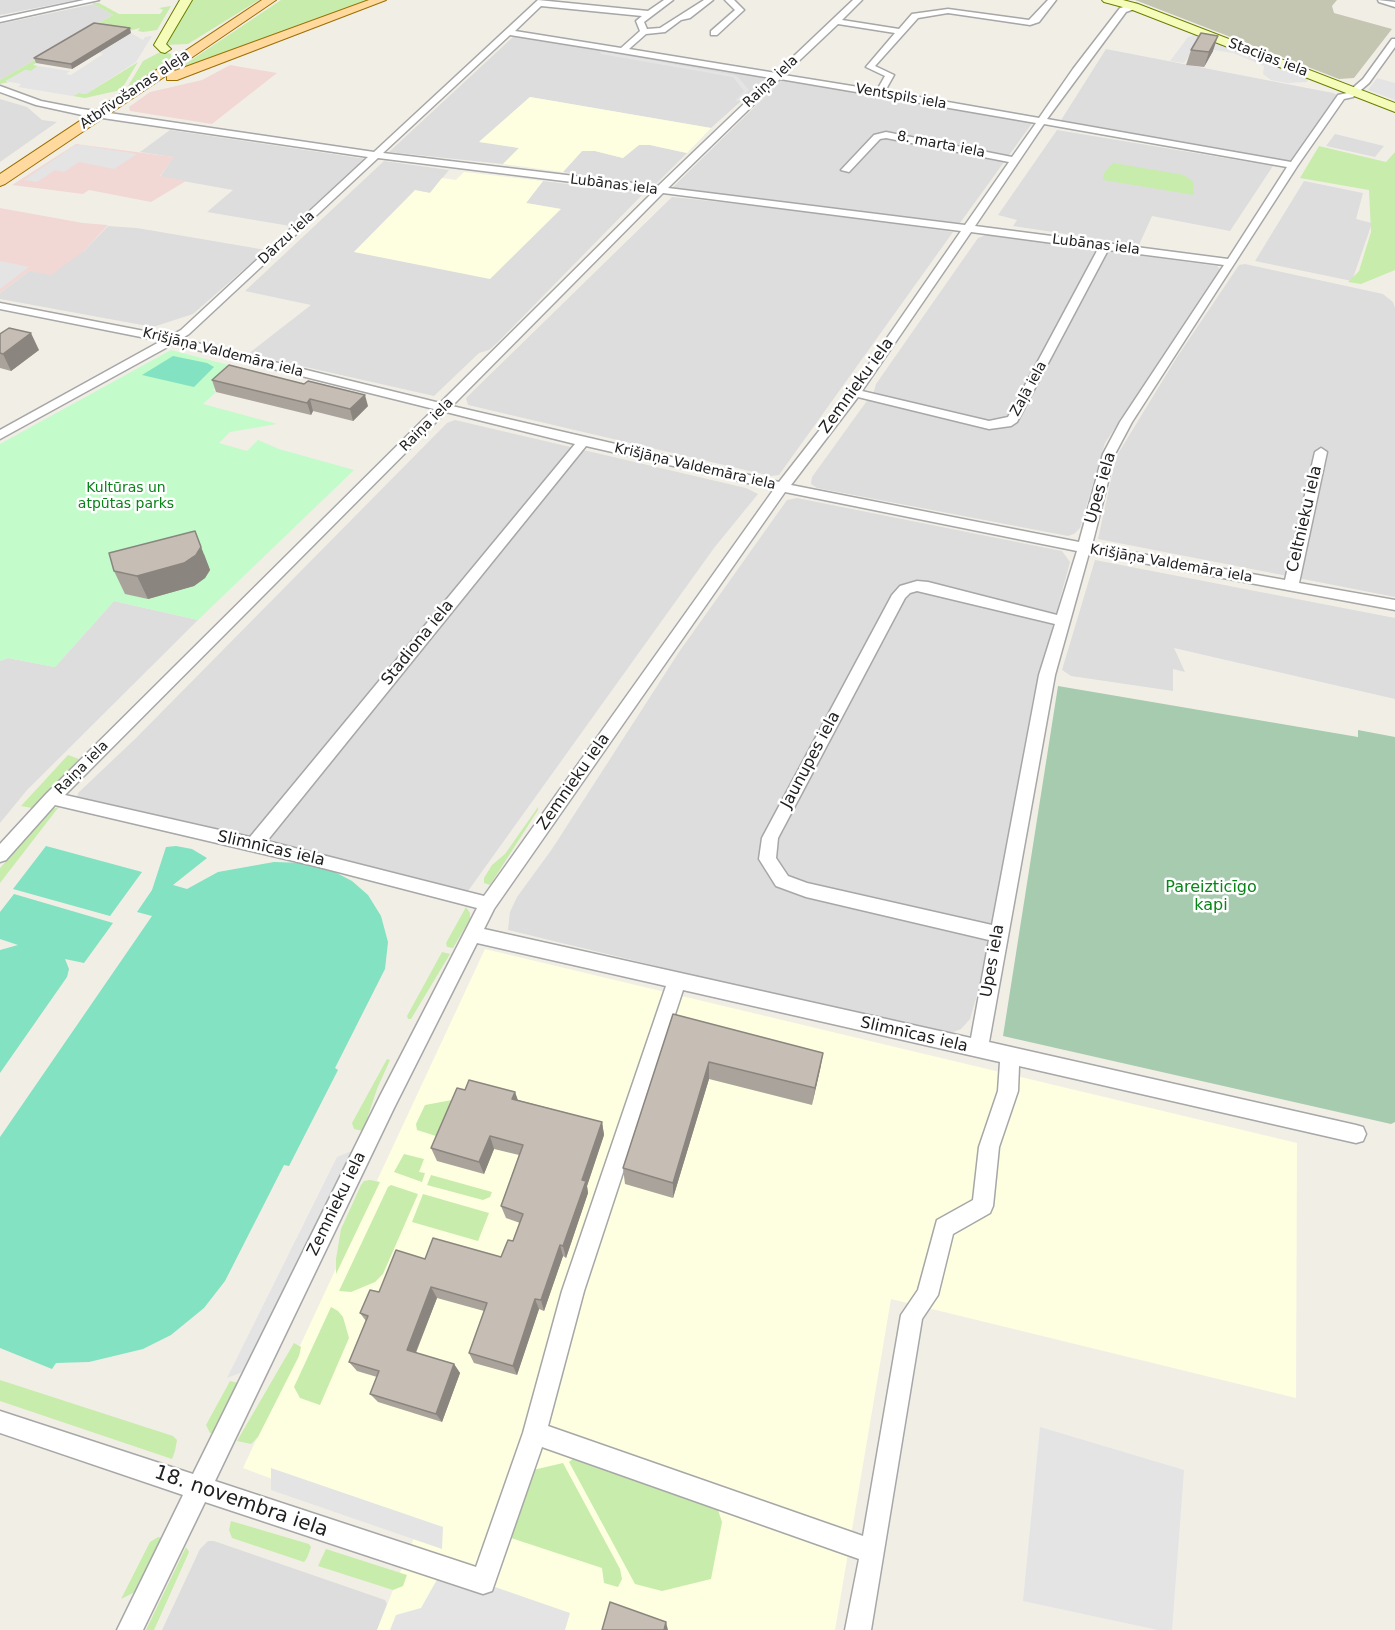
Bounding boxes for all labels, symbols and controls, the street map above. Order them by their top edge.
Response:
street label: Stacijas iela [1226,35,1310,81]
street label: Atbrīvošanas aleja [77,47,193,133]
street label: Raiņa iela [740,52,802,112]
street label: Ventspils iela [854,81,948,113]
street label: 8. marta iela [896,128,986,162]
street label: Lubānas iela [569,171,659,199]
street label: Dārzu iela [255,208,319,268]
street label: Lubānas iela [1051,231,1141,259]
street label: Krišjāņa Valdemāra iela [141,325,305,381]
street label: Zemnieku iela [816,335,898,437]
street label: Zaļā iela [1007,359,1051,419]
street label: Raiņa iela [397,395,457,455]
street label: Krišjāņa Valdemāra iela [613,440,777,494]
street label: Upes iela [1082,450,1120,526]
street label: Celtnieku iela [1283,464,1327,574]
park label: Kultūras un atpūtas parks [78,480,174,512]
street label: Krišjāņa Valdemāra iela [1088,541,1254,587]
street label: Stadiona iela [378,596,458,690]
street label: Jaunupes iela [777,708,845,812]
street label: Zemnieku iela [534,730,614,834]
street label: Raiņa iela [52,738,112,798]
street label: Slimnīcas iela [215,827,327,871]
park label: Pareizticīgo kapi [1165,878,1257,916]
street label: Upes iela [977,923,1009,999]
street label: Slimnīcas iela [858,1013,970,1057]
street label: Zemnieku iela [304,1149,370,1259]
street label: 18. novembra iela [151,1461,331,1543]

